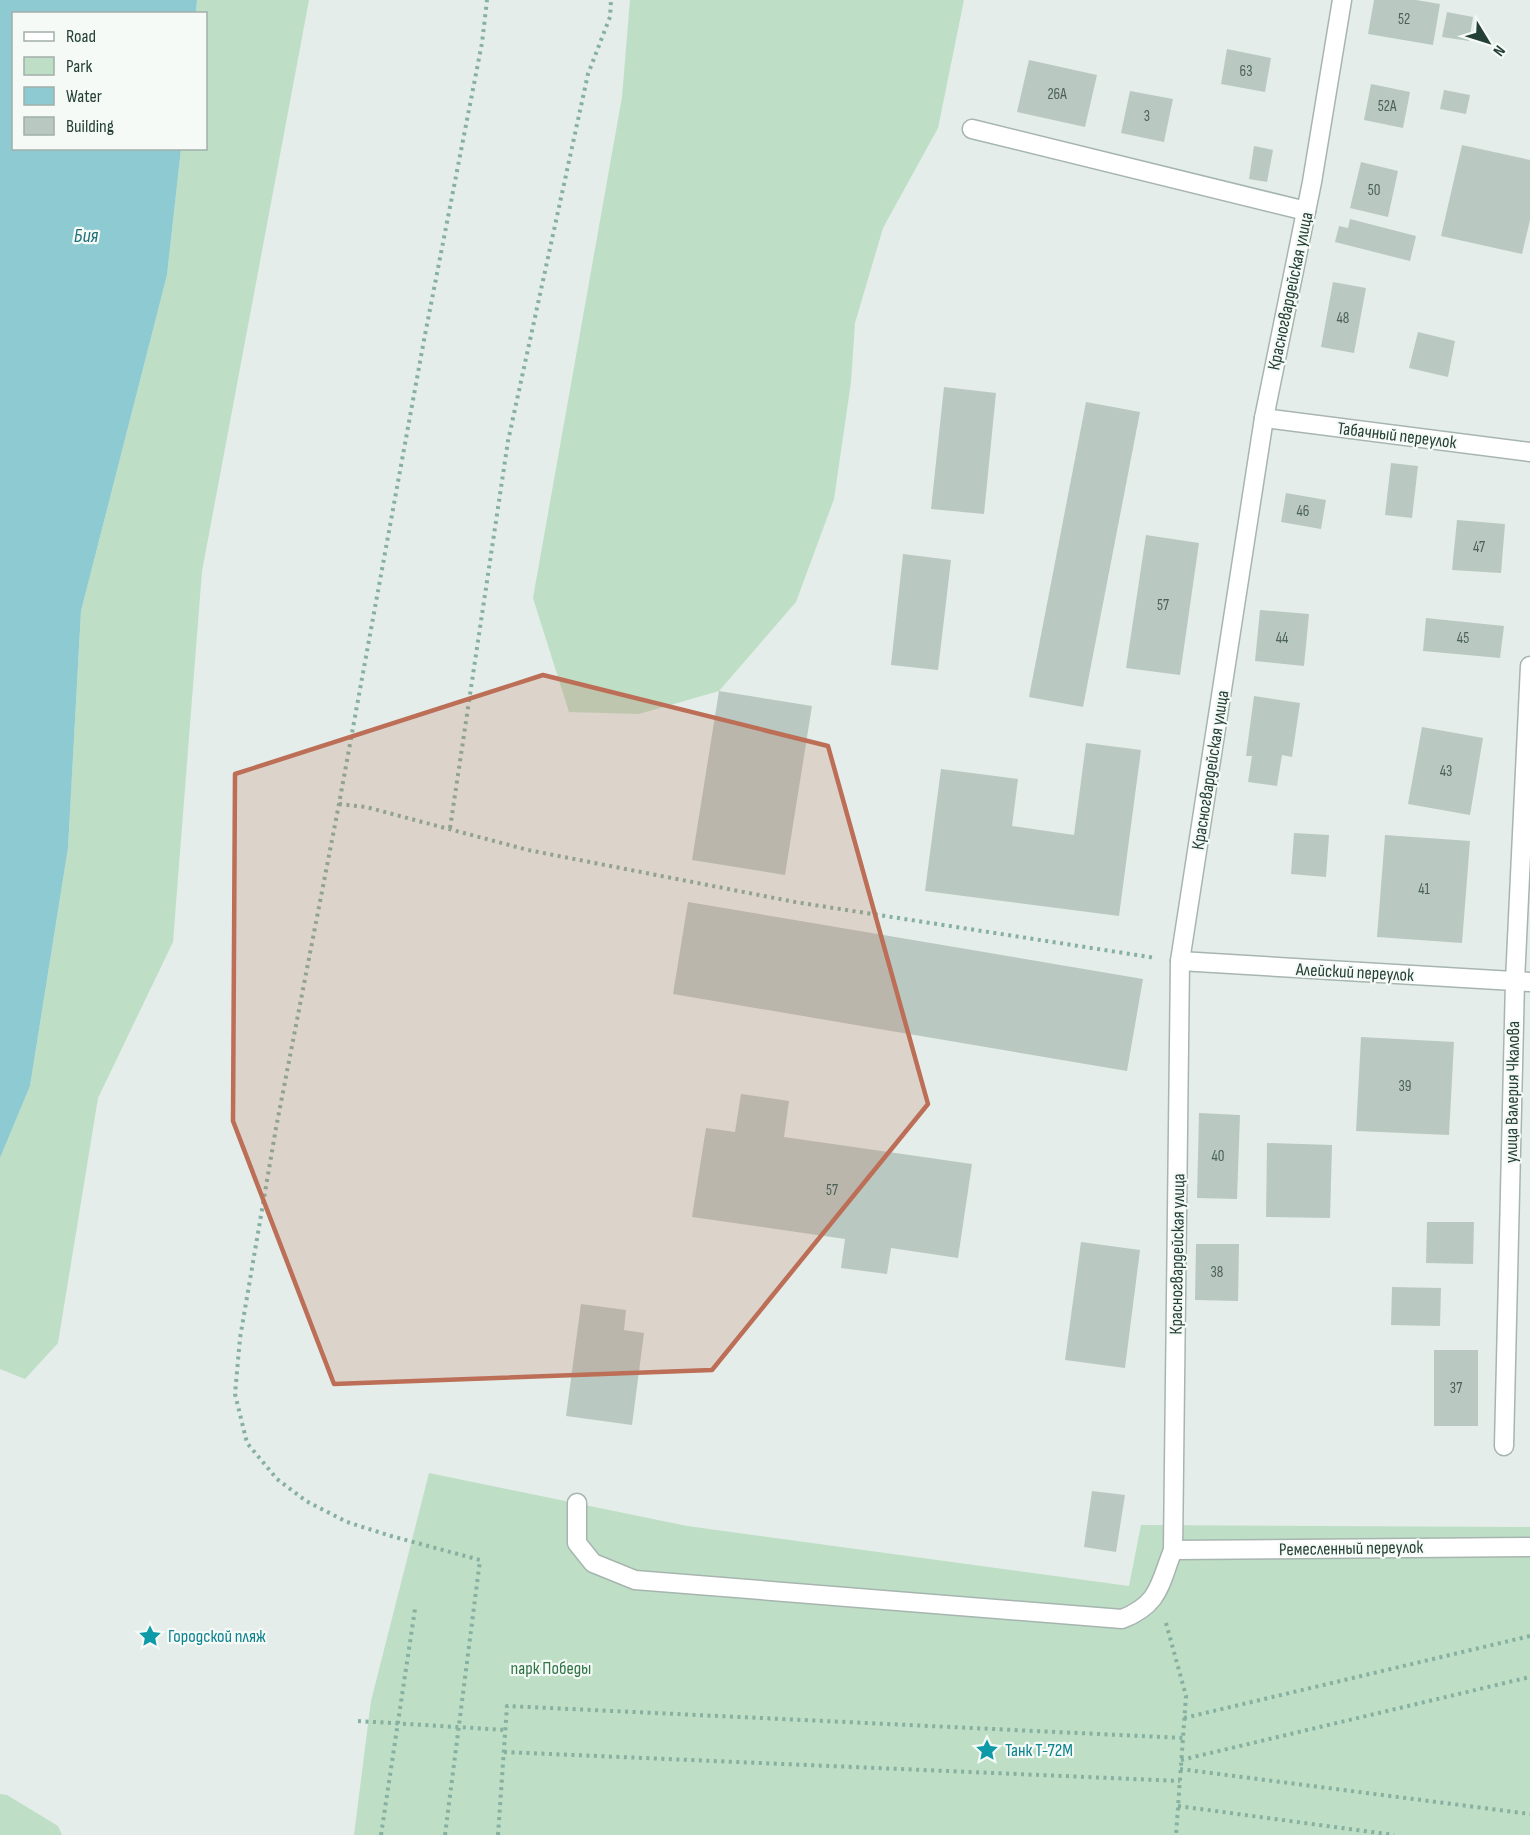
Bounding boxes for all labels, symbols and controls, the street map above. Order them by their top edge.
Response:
house number: 52 [1398,10,1410,29]
legend [12,12,207,150]
north arrow [1458,12,1518,72]
text: Road [66,26,96,47]
text: N [1489,41,1509,60]
text: Park [66,56,92,77]
house number: 63 [1240,62,1252,81]
house number: 26А [1047,85,1067,104]
text: Water [66,86,102,107]
house number: 52А [1378,97,1397,116]
house number: 3 [1144,107,1150,126]
text: Building [66,116,114,137]
house number: 50 [1368,181,1380,200]
street label: Красногвардейская улица [1263,210,1318,372]
water label: Бия [74,224,99,248]
house number: 48 [1337,309,1349,328]
street label: Табачный переулок [1336,418,1458,453]
house number: 46 [1297,502,1309,521]
house number: 47 [1473,538,1485,557]
house number: 57 [1157,596,1169,615]
house number: 44 [1276,629,1288,648]
house number: 45 [1457,629,1469,648]
street label: Красногвардейская улица [1188,689,1233,851]
house number: 43 [1440,762,1452,781]
house number: 41 [1418,880,1431,899]
street label: Алейский переулок [1295,959,1415,986]
street label: улица Валерия Чкалова [1501,1021,1524,1163]
house number: 39 [1399,1077,1411,1096]
house number: 40 [1212,1147,1224,1166]
street label: Красногвардейская улица [1166,1173,1189,1335]
house number: 57 [826,1181,838,1200]
house number: 38 [1211,1263,1223,1282]
house number: 37 [1450,1379,1462,1398]
street label: Ремесленный переулок [1279,1537,1424,1560]
place icon: Городской пляж [137,1623,163,1649]
place label: Городской пляж [168,1626,266,1647]
park label: парк Победы [511,1658,591,1679]
place icon: Танк Т-72М [974,1737,1000,1763]
place label: Танк Т-72М [1005,1740,1073,1761]

